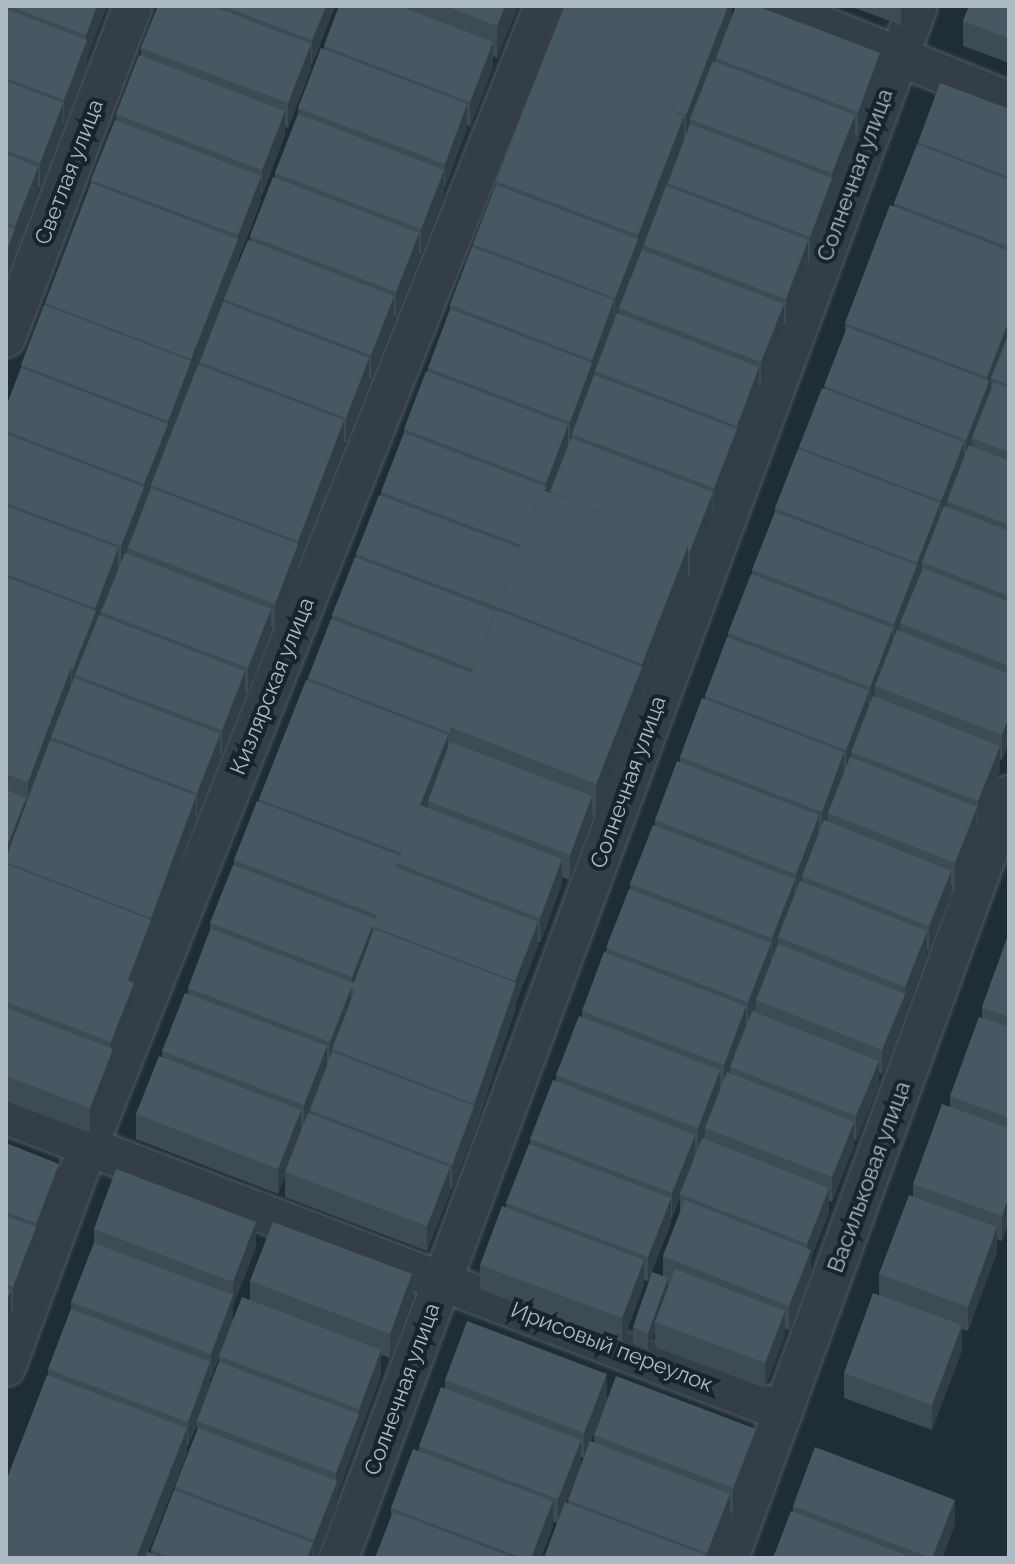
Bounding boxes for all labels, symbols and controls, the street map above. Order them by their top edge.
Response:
street label: Солнечная улица [811,85,899,265]
street label: Светлая улица [29,95,109,249]
street label: Кизлярская улица [224,593,320,779]
street label: Солнечная улица [584,692,672,872]
street label: Васильковая улица [822,1078,916,1276]
street label: Ирисовый переулок [507,1296,717,1398]
street label: Солнечная улица [358,1299,446,1479]

